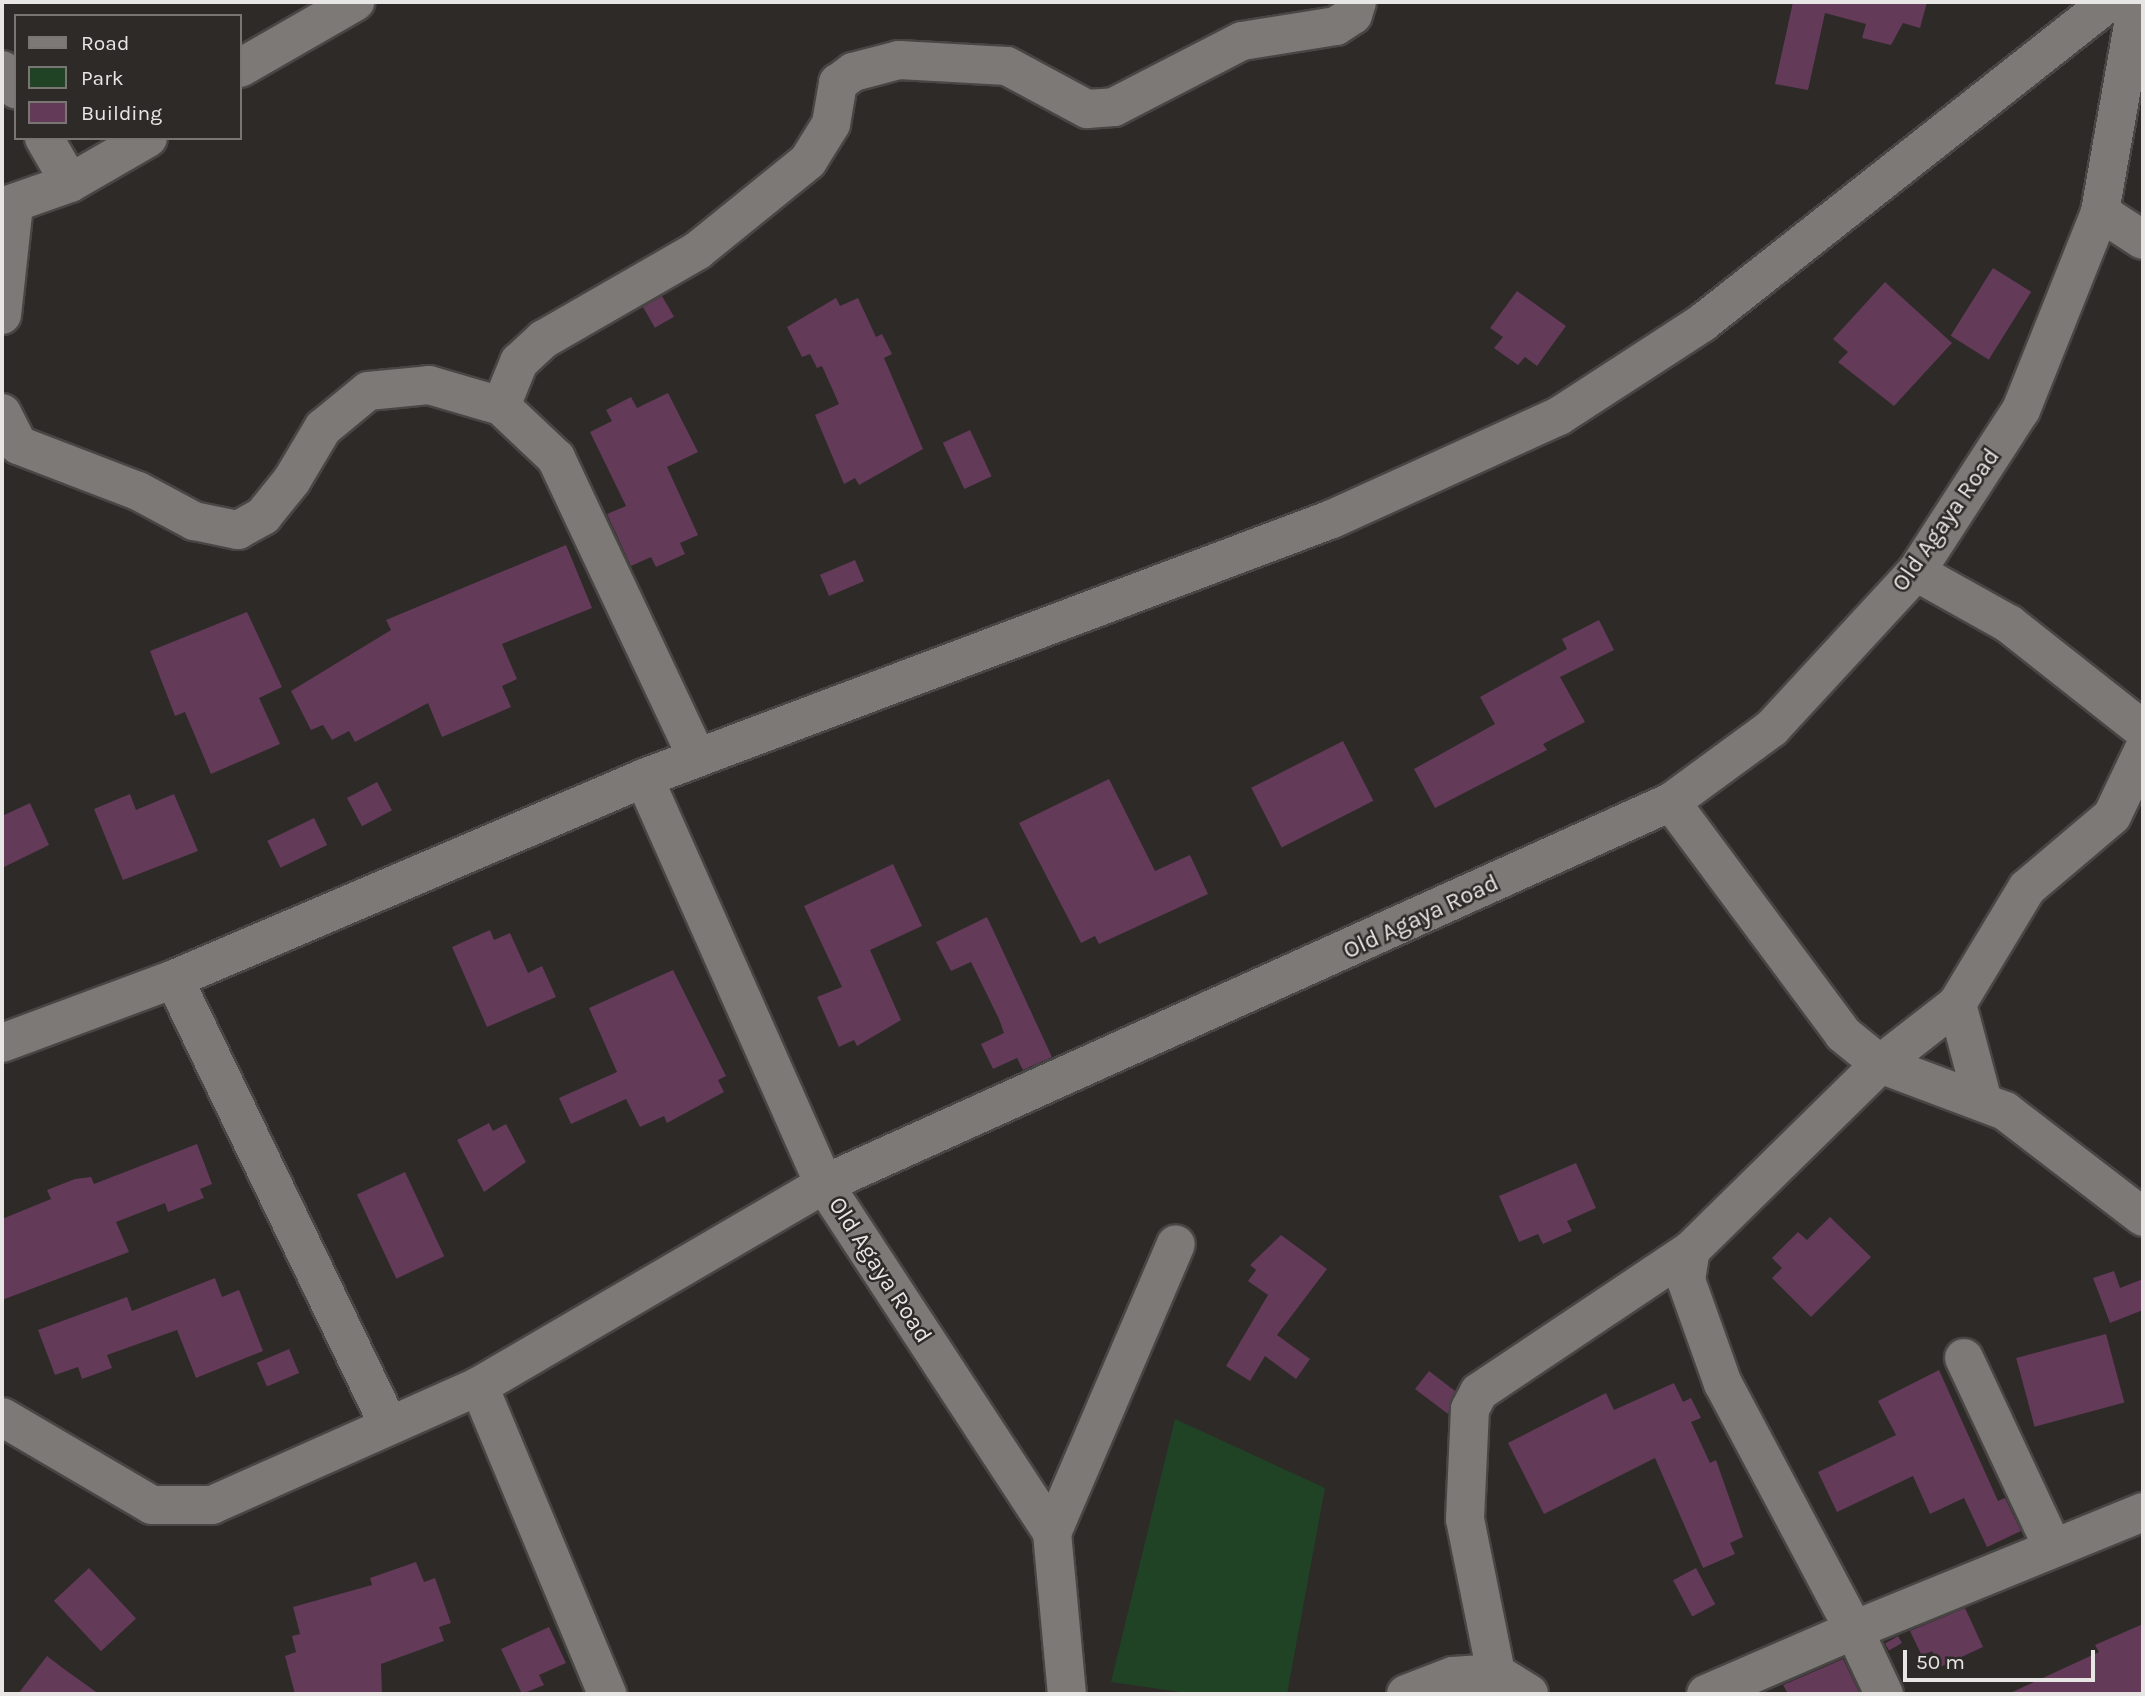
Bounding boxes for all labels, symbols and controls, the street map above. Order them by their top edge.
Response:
legend [14,14,242,140]
text: Road [81,31,129,55]
text: Park [81,66,124,90]
text: Building [81,101,162,125]
street label: Old Agaya Road [1886,443,2006,597]
street label: Old Agaya Road [1339,868,1503,966]
street label: Old Agaya Road [822,1192,938,1348]
scale bar [1907,1636,2100,1680]
text: 50 m [1916,1650,1965,1674]

